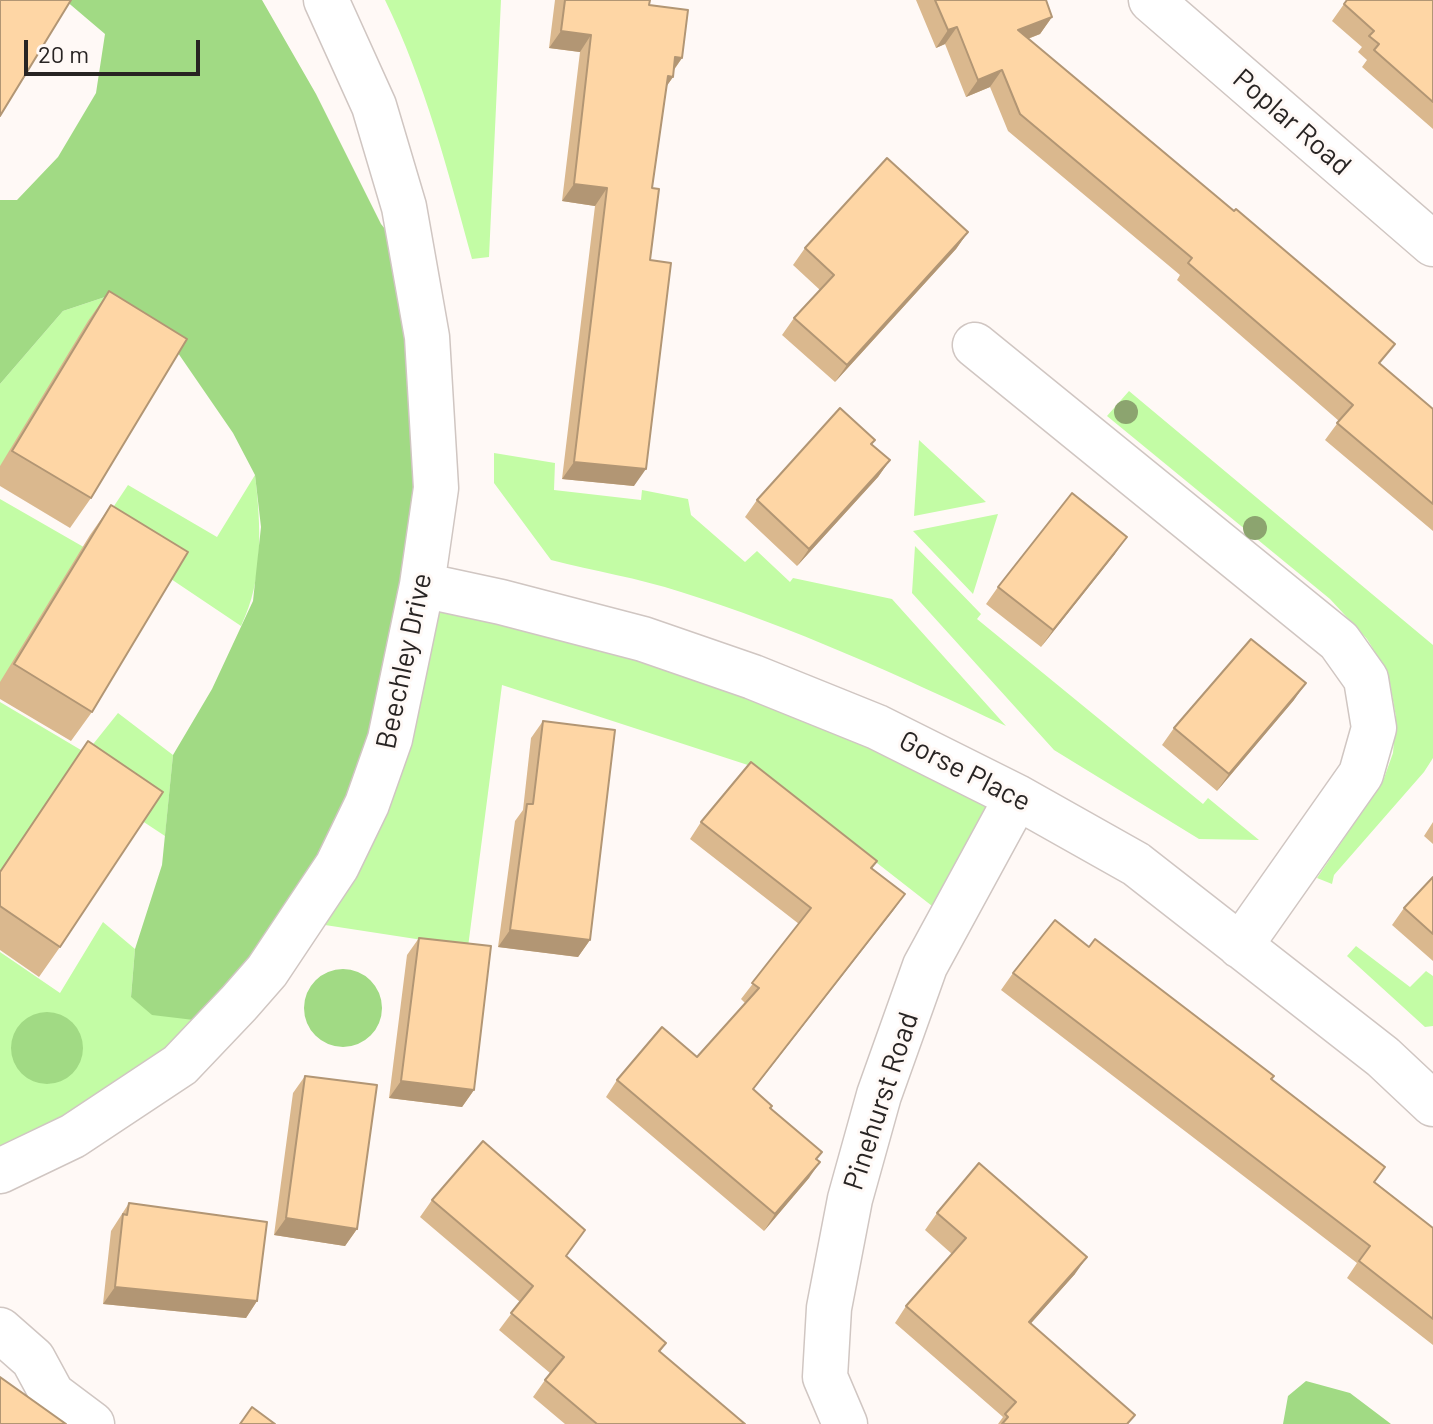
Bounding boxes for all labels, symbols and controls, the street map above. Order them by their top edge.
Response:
scale bar [28,24,204,74]
text: 20 m [38,39,89,68]
street label: Poplar Road [1226,62,1358,182]
street label: Beechley Drive [369,570,439,752]
street label: Gorse Place [894,724,1036,818]
street label: Pinehurst Road [836,1008,926,1194]

